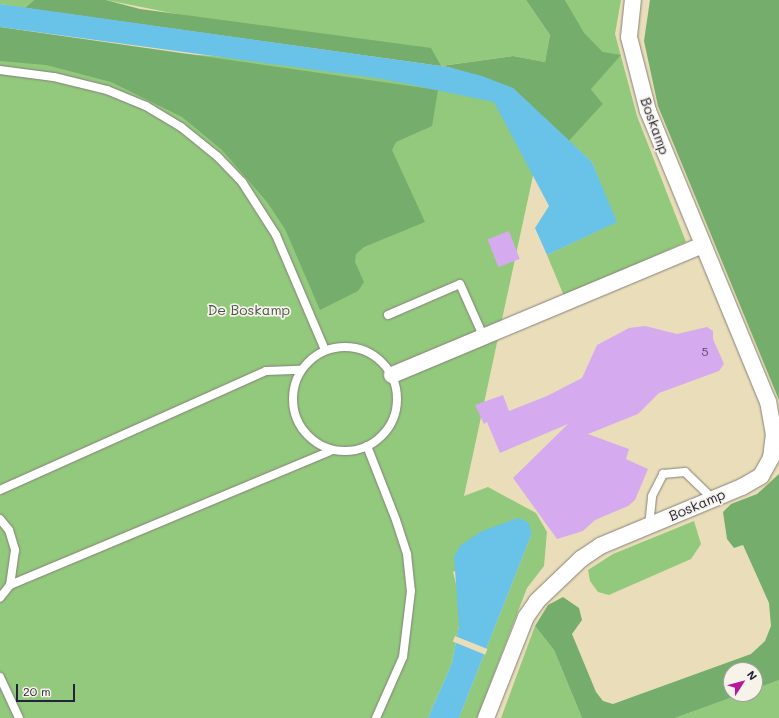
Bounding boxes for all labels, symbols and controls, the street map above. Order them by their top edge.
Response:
street label: Boskamp [637,95,673,157]
park label: De Boskamp [208,302,290,318]
house number: 5 [702,345,708,359]
street label: Boskamp [666,486,728,524]
north arrow [723,662,763,702]
text: N [744,667,761,683]
scale bar [18,676,77,702]
text: 20 m [23,683,51,699]

